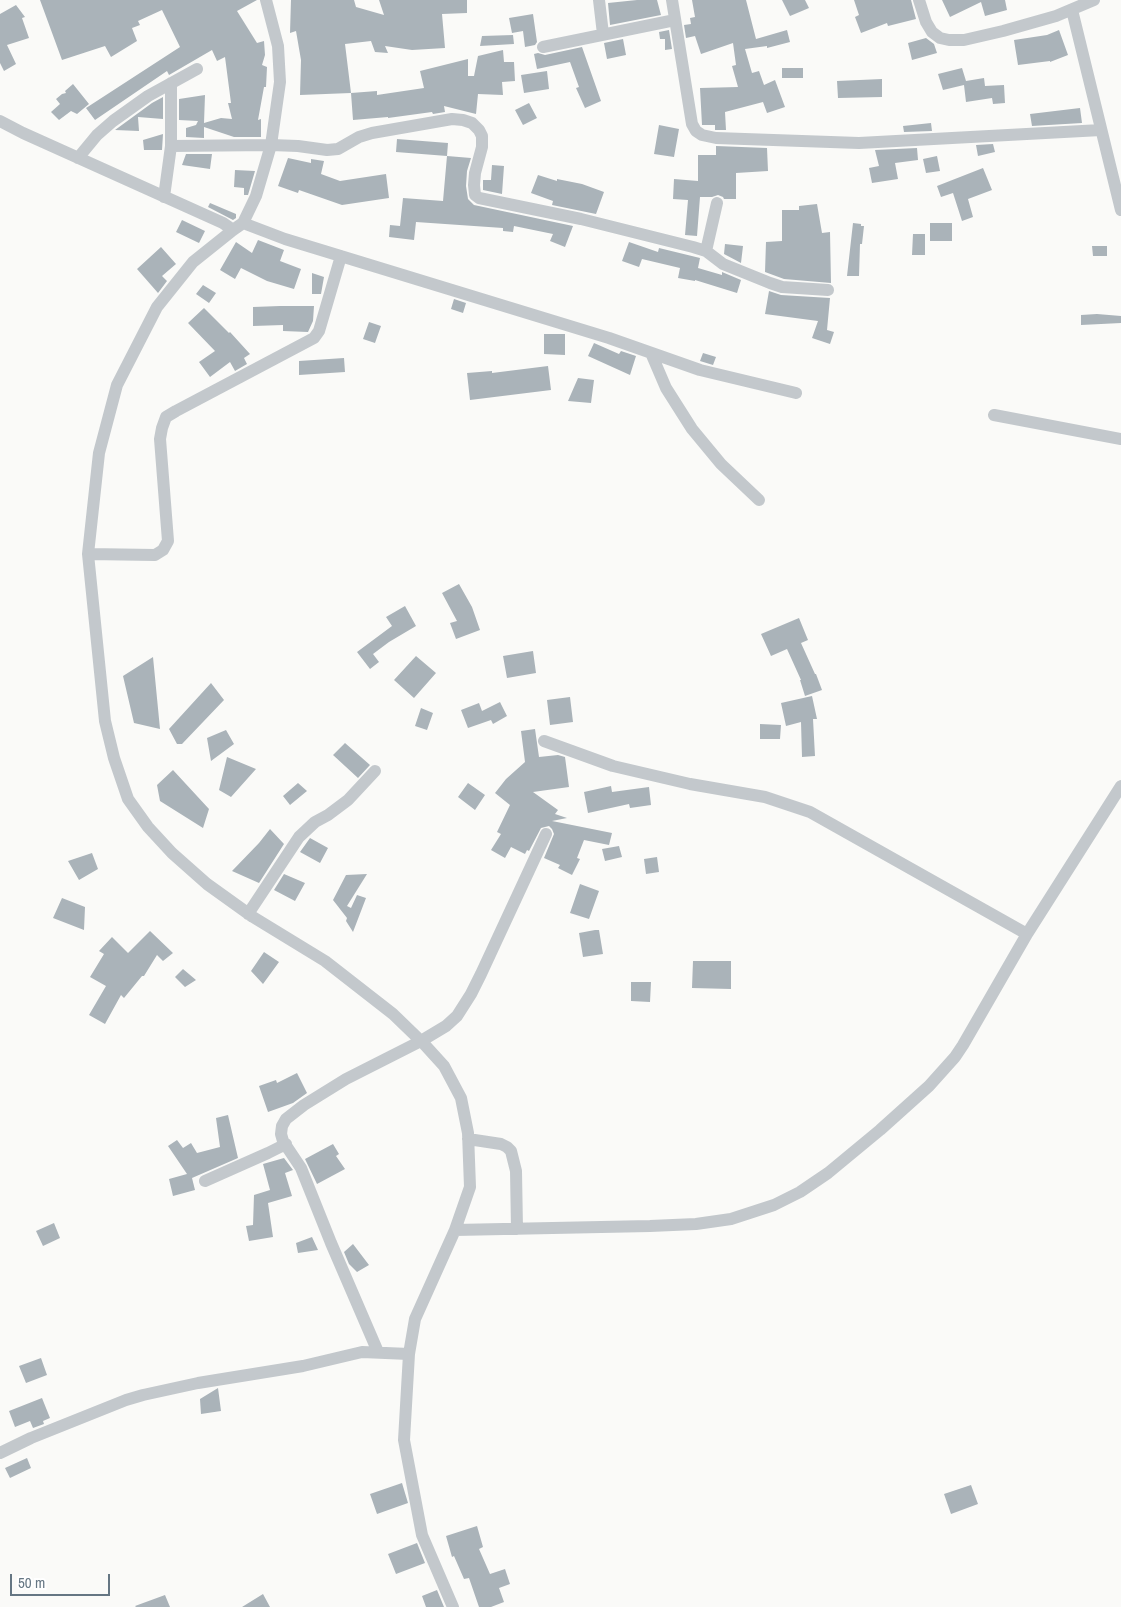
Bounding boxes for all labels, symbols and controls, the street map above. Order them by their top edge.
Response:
scale bar [12,1564,112,1596]
text: 50 m [18,1572,45,1593]

